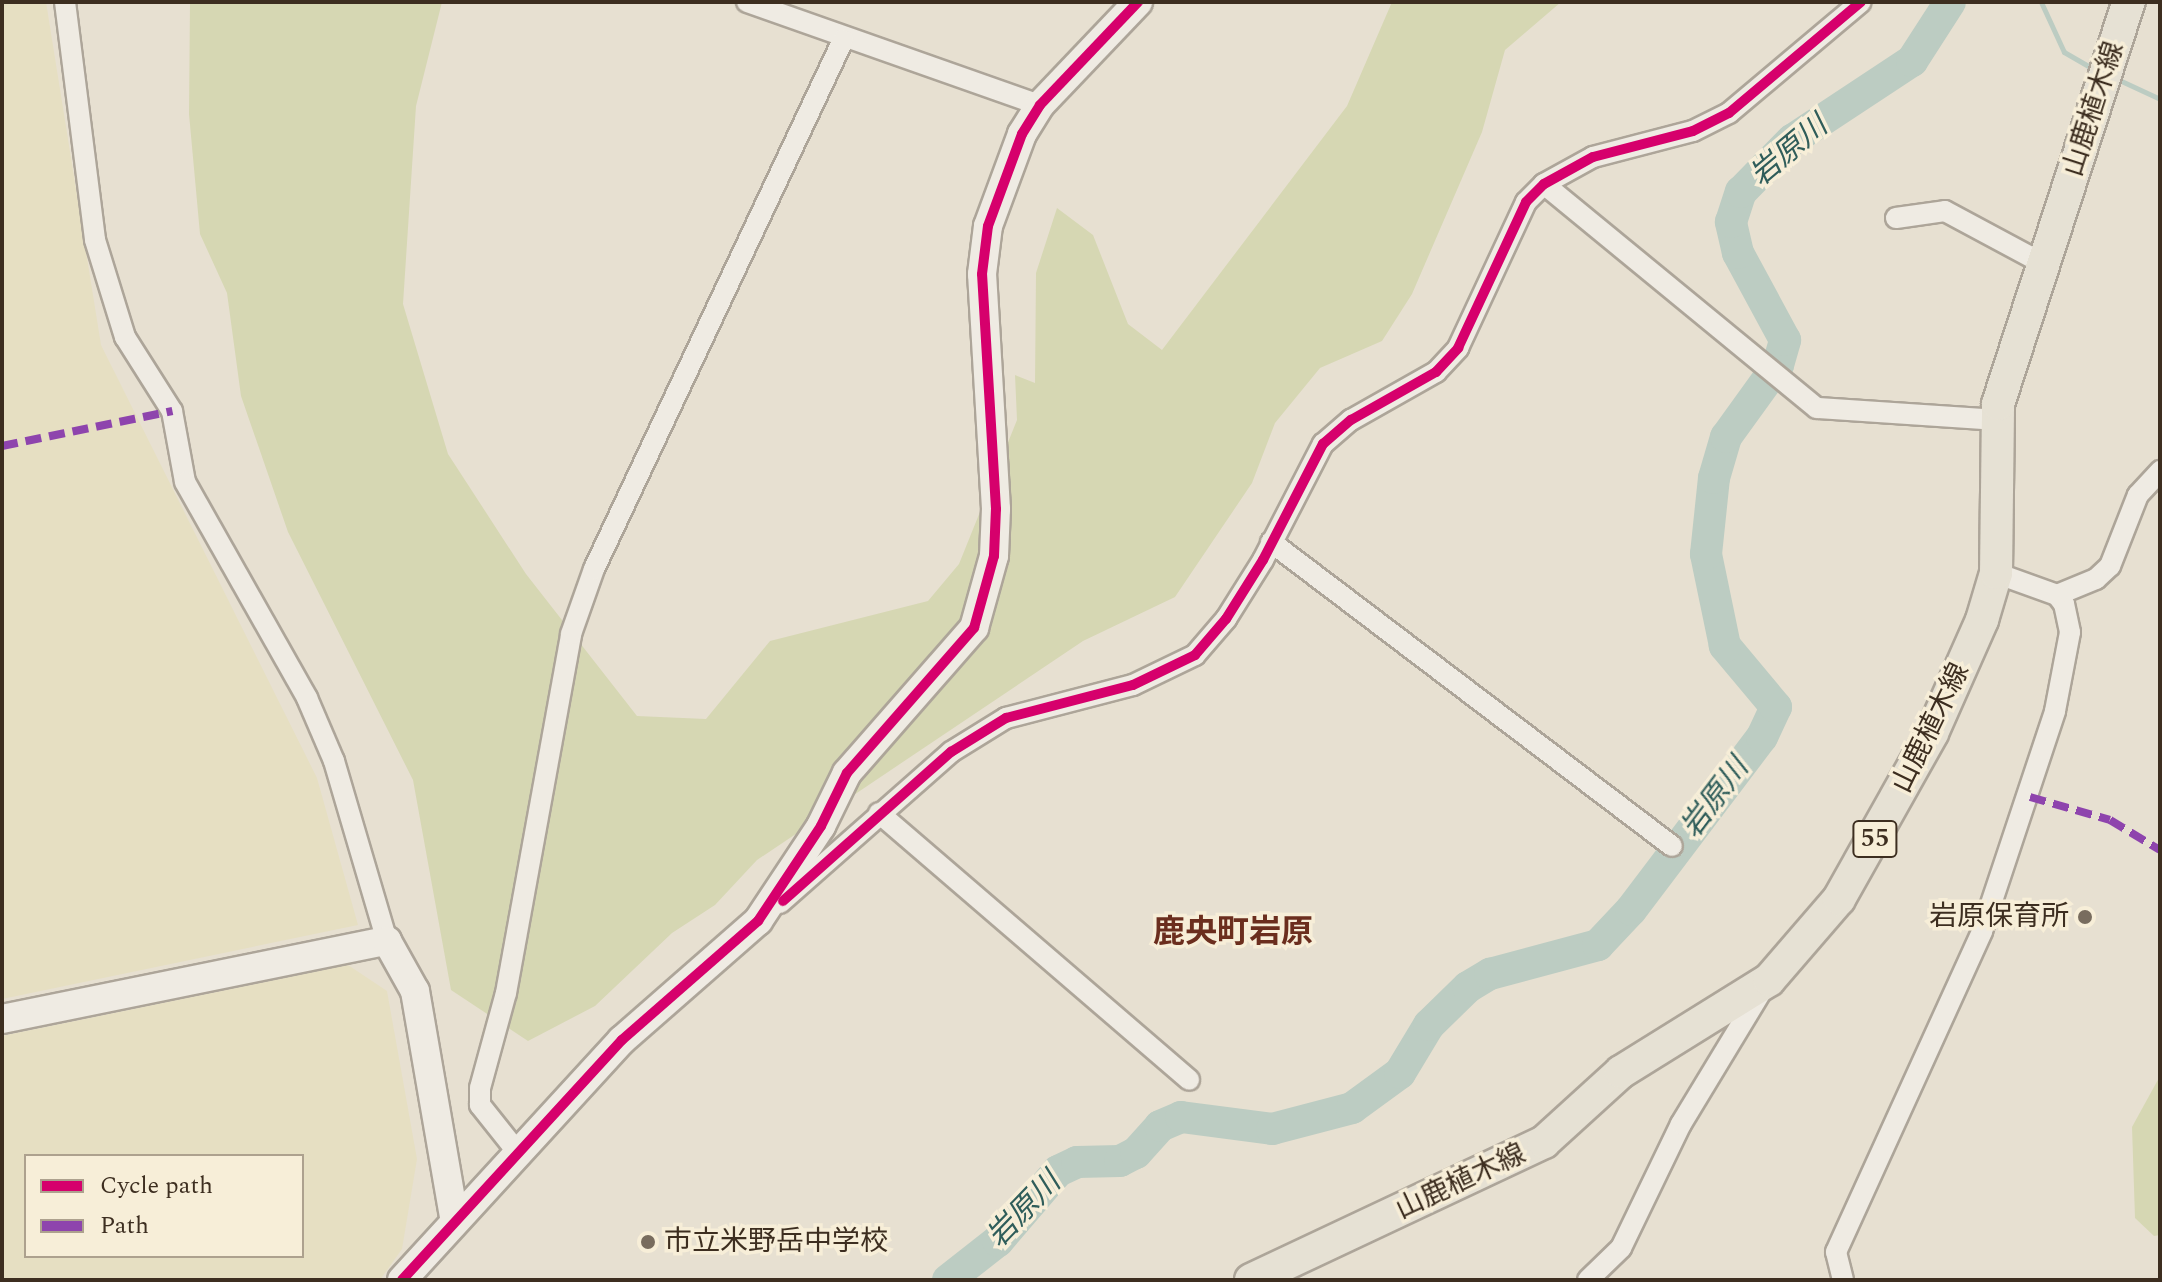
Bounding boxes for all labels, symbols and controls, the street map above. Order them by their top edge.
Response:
street label: 山鹿植木線 [2056,37,2132,181]
water label: 岩原川 [1743,108,1835,194]
street label: 山鹿植木線 [1885,658,1977,798]
water label: 岩原川 [1674,751,1756,845]
road number: 55 [1851,817,1899,861]
place label: 岩原保育所 [1929,900,2069,934]
marker: 岩原保育所 [2076,908,2094,926]
district label: 鹿央町岩原 [1153,914,1313,952]
street label: 山鹿植木線 [1390,1137,1532,1227]
legend [24,1154,304,1258]
water label: 岩原川 [980,1165,1068,1255]
text: Cycle path [100,1168,213,1204]
text: Path [100,1208,149,1244]
place label: 市立米野岳中学校 [664,1225,888,1259]
marker: 市立米野岳中学校 [639,1233,657,1251]

